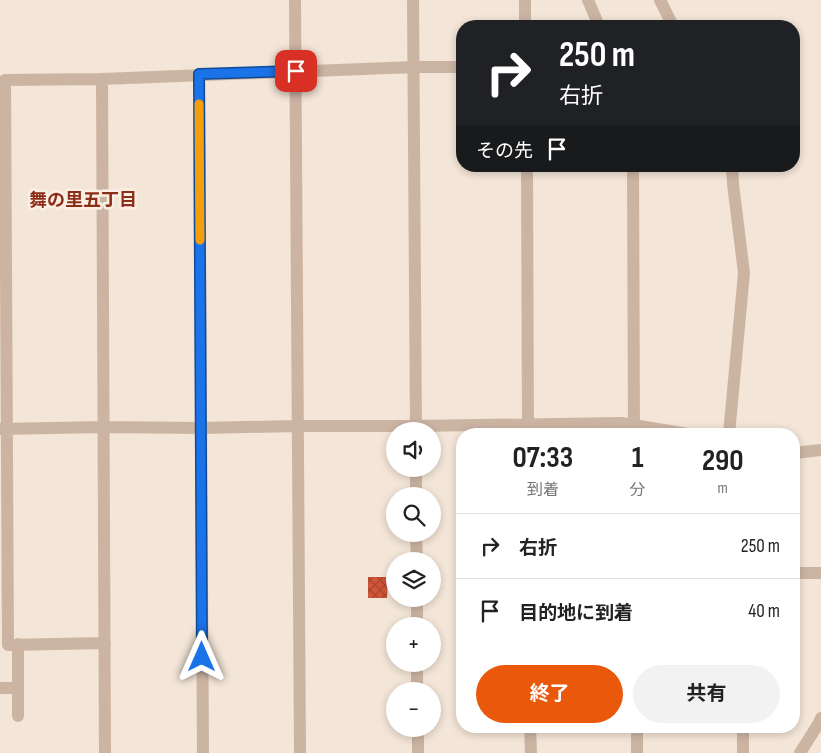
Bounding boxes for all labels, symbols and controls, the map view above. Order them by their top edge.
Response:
text: 250 m [559,34,635,77]
icon: right [476,40,541,105]
pin [275,50,317,92]
icon: arrive [282,57,310,85]
text: 右折 [559,83,603,110]
icon: arrive [543,135,571,163]
text: その先 [476,140,533,163]
district label: 舞の里五丁目 [29,190,137,211]
map controls [386,422,441,737]
button: sound [386,422,441,477]
text: 07:33 [512,440,573,476]
text: 1 [632,440,643,476]
text: 290 [702,443,744,479]
text: m [718,479,728,498]
text: 到着 [527,481,559,500]
text: 分 [630,481,646,500]
button: search [386,487,441,542]
icon: right [476,532,504,560]
text: 250 m [741,535,780,558]
text: 右折 [519,537,557,560]
button: layers [386,552,441,607]
icon: arrive [476,597,504,625]
text: 40 m [748,600,780,623]
text: 目的地に到着 [519,602,633,625]
button: + [386,617,441,672]
position arrow [175,630,227,682]
button: 終了 [476,665,623,723]
button: 共有 [633,665,780,723]
button: − [386,682,441,737]

